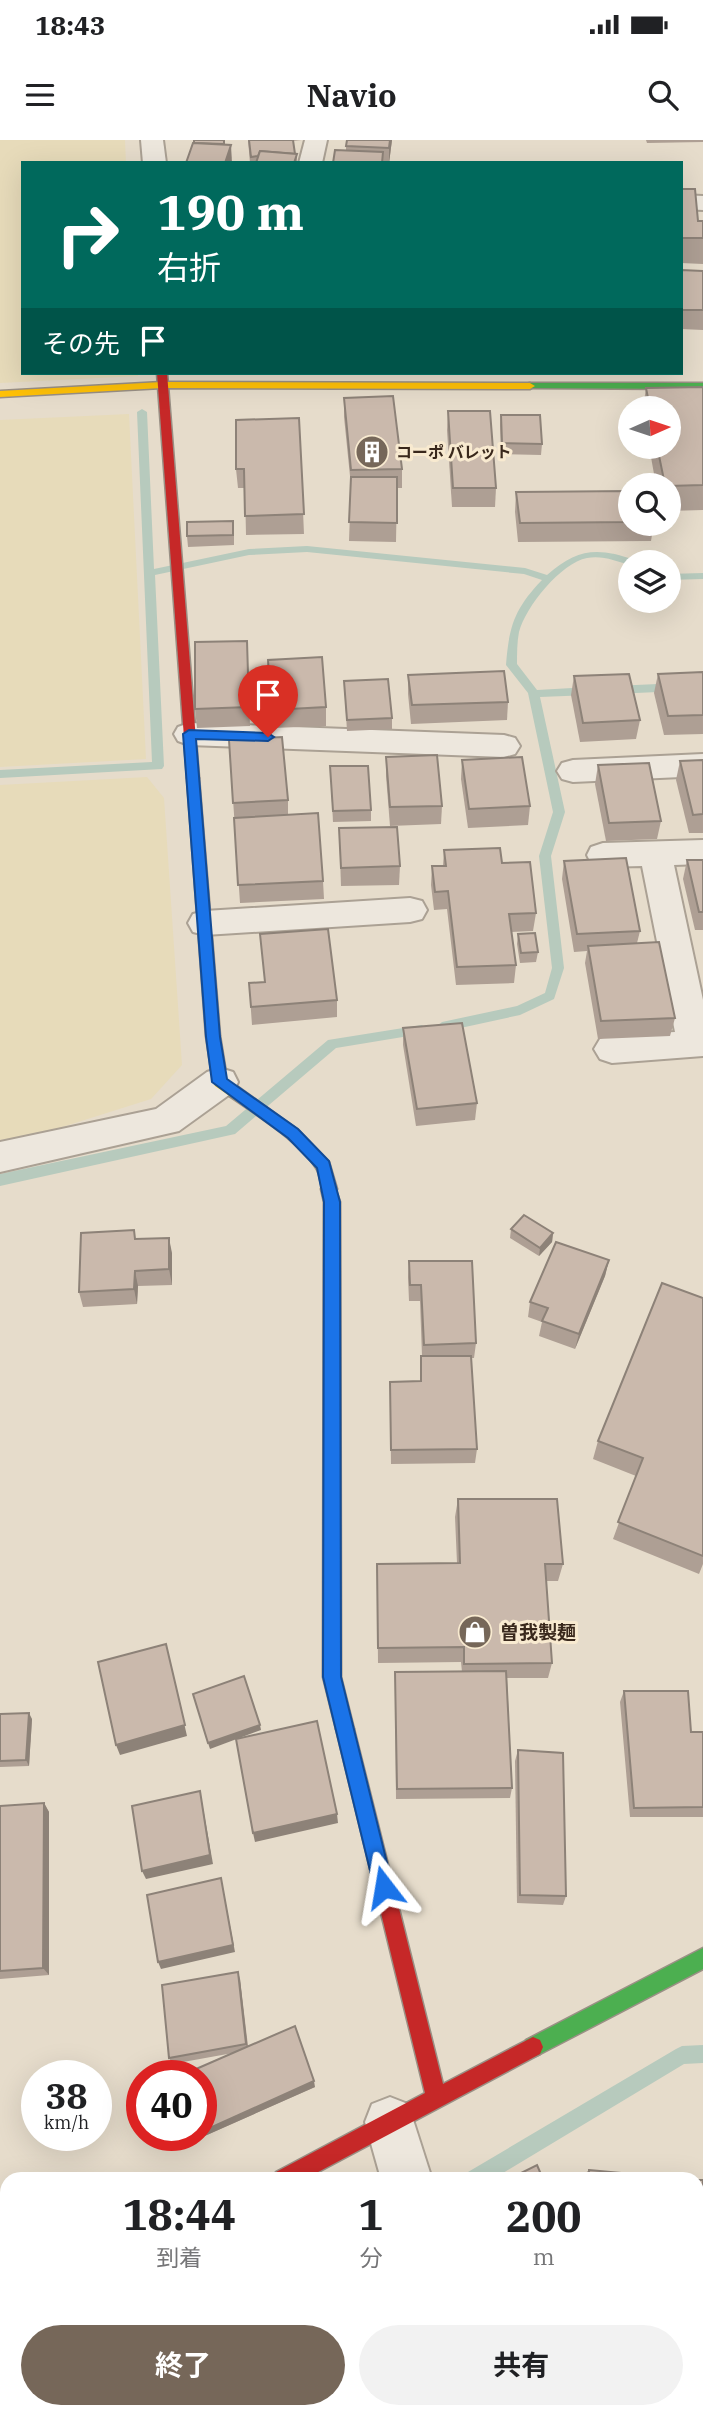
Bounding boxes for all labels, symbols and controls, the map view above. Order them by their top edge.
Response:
text: 18:43 [35,8,105,42]
text: Navio [306,74,397,116]
icon: menu [21,76,59,114]
icon: search [644,76,682,114]
text: 190 m [157,180,304,243]
icon: right [42,189,133,280]
text: 右折 [157,246,221,288]
icon: arrive [134,322,172,360]
text: その先 [42,326,120,360]
north arrow [618,396,681,458]
map controls [618,396,681,613]
building icon: コーポ バレット [353,433,391,471]
place label: コーポ バレット [396,442,512,462]
button: search [618,473,681,536]
button: layers [618,550,681,613]
pin [238,665,298,737]
icon: arrive [249,676,287,714]
shop icon: 曽我製麺 [456,1613,494,1651]
place label: 曽我製麺 [500,1620,576,1644]
position arrow [347,1850,421,1924]
speed limit sign: 40 [126,2060,217,2151]
text: 38 [45,2073,88,2119]
text: km/h [44,2111,89,2134]
text: 18:44 [122,2187,236,2242]
text: 1 [358,2187,384,2242]
text: 200 [506,2189,582,2244]
text: m [533,2241,555,2271]
text: 到着 [156,2242,202,2272]
text: 分 [359,2242,382,2272]
button: 終了 [21,2325,345,2405]
button: 共有 [359,2325,683,2405]

